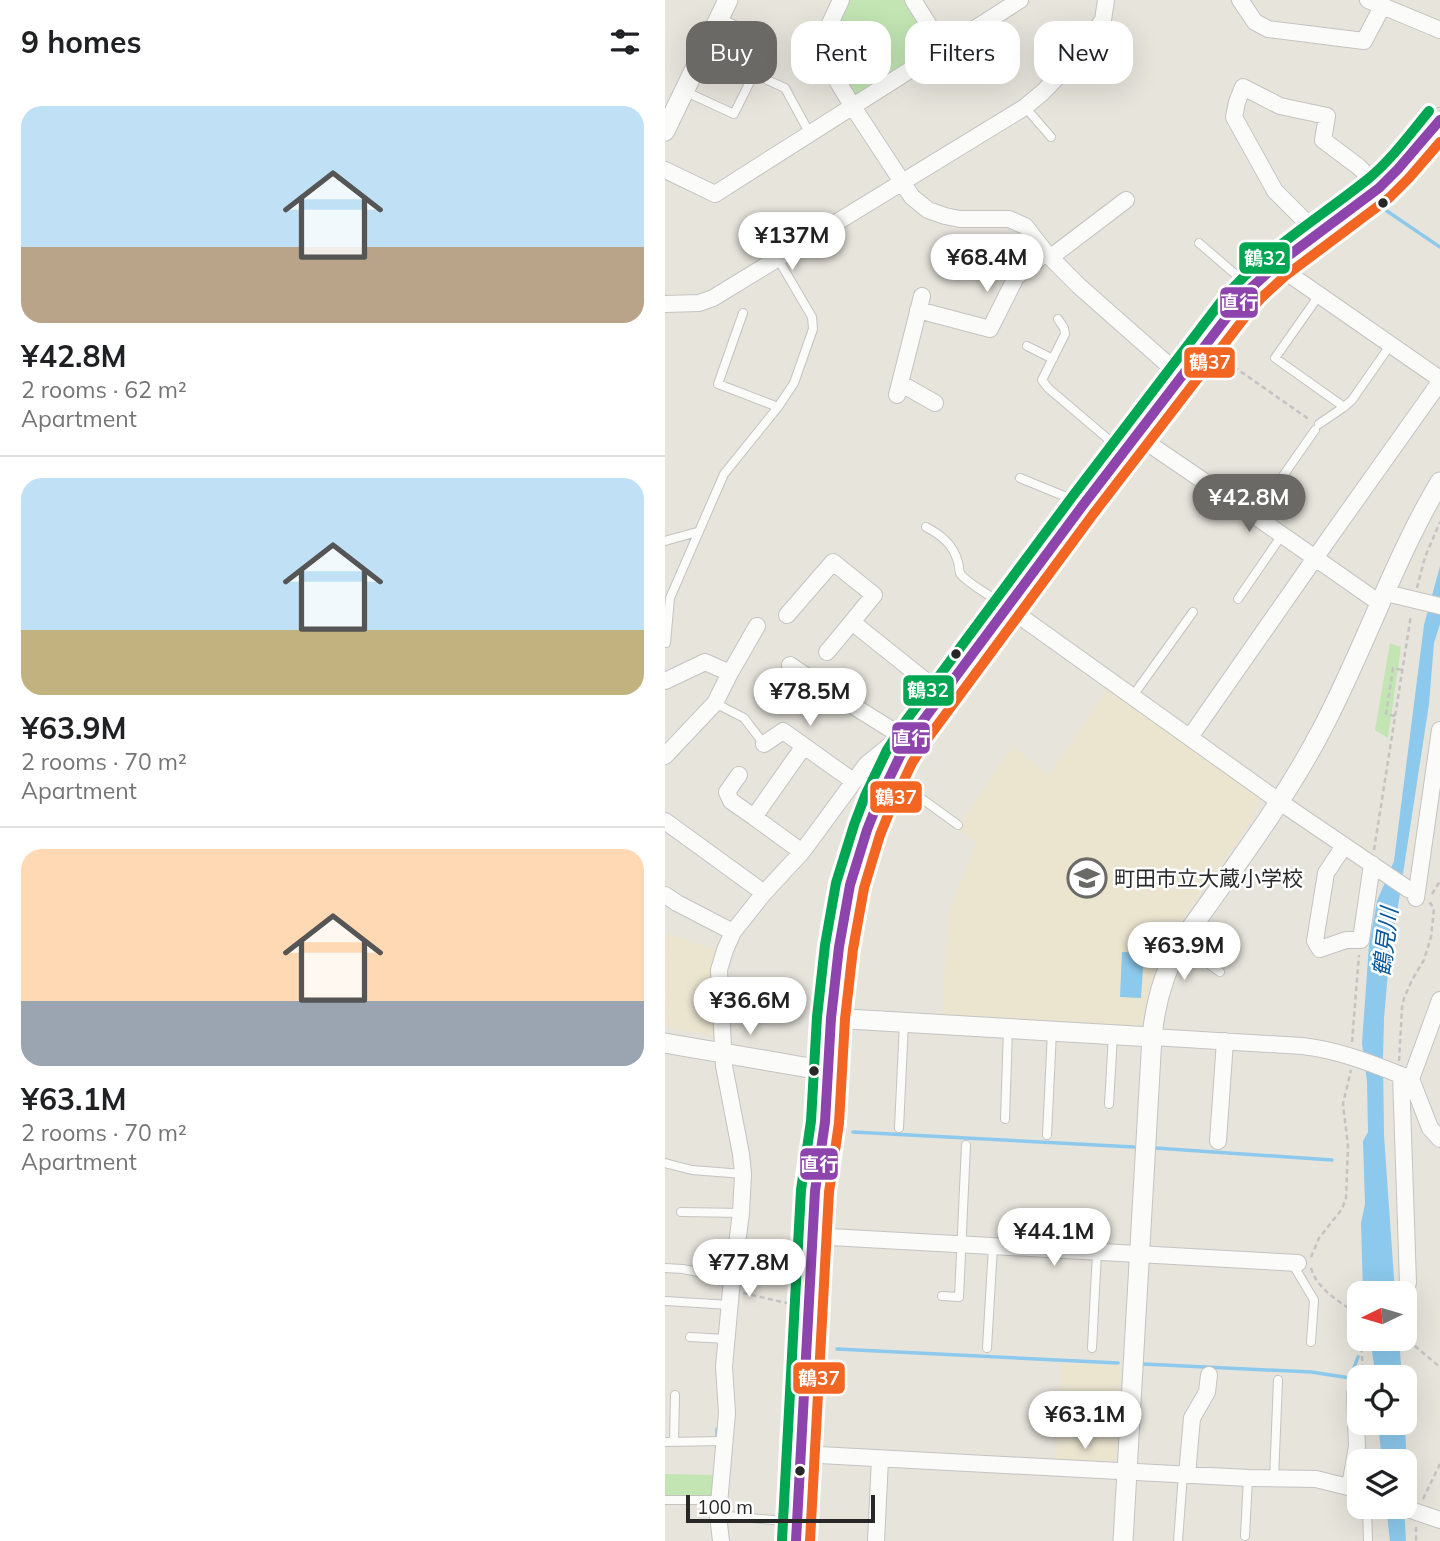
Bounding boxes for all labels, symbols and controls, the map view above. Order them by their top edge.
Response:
chip: Buy [686,21,777,84]
chip: Rent [791,21,891,84]
chip: Filters [905,21,1020,84]
chip: New [1034,21,1133,84]
text: 9 homes [21,23,142,61]
icon: filters [606,23,644,61]
icon: home [270,152,396,278]
unlabelled marker [1376,196,1390,210]
pin: ¥137M [743,212,841,272]
text: ¥137M [754,220,830,249]
pin: ¥68.4M [930,234,1044,294]
line badge: 鶴32 [1238,241,1291,275]
text: ¥68.4M [947,242,1027,271]
text: 鶴32 [1244,246,1286,270]
line badge: 直行 [1219,286,1259,319]
text: 直行 [1220,290,1258,314]
text: ¥42.8M [21,337,127,375]
line badge: 鶴37 [1183,346,1236,379]
text: 鶴37 [1189,350,1231,374]
text: 2 rooms · 62 m² [21,375,187,404]
text: Apartment [21,404,137,433]
pin: ¥42.8M [1192,475,1306,534]
text: ¥42.8M [1209,482,1289,511]
icon: home [270,524,396,650]
unlabelled marker [949,647,963,661]
pin: ¥78.5M [753,668,867,728]
line badge: 鶴32 [902,674,955,707]
text: ¥78.5M [770,676,850,705]
text: 鶴32 [907,678,949,702]
text: ¥63.9M [21,709,127,747]
line badge: 直行 [891,721,931,755]
text: 直行 [892,726,930,750]
text: 2 rooms · 70 m² [21,747,187,776]
text: Apartment [21,776,137,805]
line badge: 鶴37 [869,780,923,814]
text: 鶴37 [875,785,917,809]
school or university icon: 町田市立大蔵小学校 [1066,857,1108,899]
place label: 町田市立大蔵小学校 [1114,865,1303,891]
icon: home [270,895,396,1021]
water label: 鶴見川 [1366,903,1404,978]
pin: ¥63.9M [1127,922,1241,982]
text: ¥63.9M [1144,930,1224,959]
pin: ¥36.6M [693,978,807,1037]
text: ¥36.6M [710,985,790,1014]
unlabelled marker [807,1064,821,1078]
text: ¥63.1M [21,1080,127,1118]
text: 2 rooms · 70 m² [21,1118,187,1147]
text: Apartment [21,1147,137,1176]
line badge: 直行 [799,1147,839,1181]
text: 直行 [800,1152,838,1176]
pin: ¥44.1M [997,1208,1111,1268]
text: ¥44.1M [1014,1216,1094,1245]
pin: ¥77.8M [692,1240,806,1299]
text: ¥77.8M [709,1247,789,1276]
north arrow [1347,1281,1417,1351]
map controls [1347,1281,1417,1519]
line badge: 鶴37 [792,1361,846,1395]
button: locate [1347,1365,1417,1435]
text: 鶴37 [798,1366,840,1390]
pin: ¥63.1M [1028,1392,1142,1451]
text: ¥63.1M [1045,1399,1125,1428]
button: layers [1347,1449,1417,1519]
unlabelled marker [793,1464,807,1478]
scale bar [686,1492,875,1524]
text: 100 m [697,1495,753,1519]

